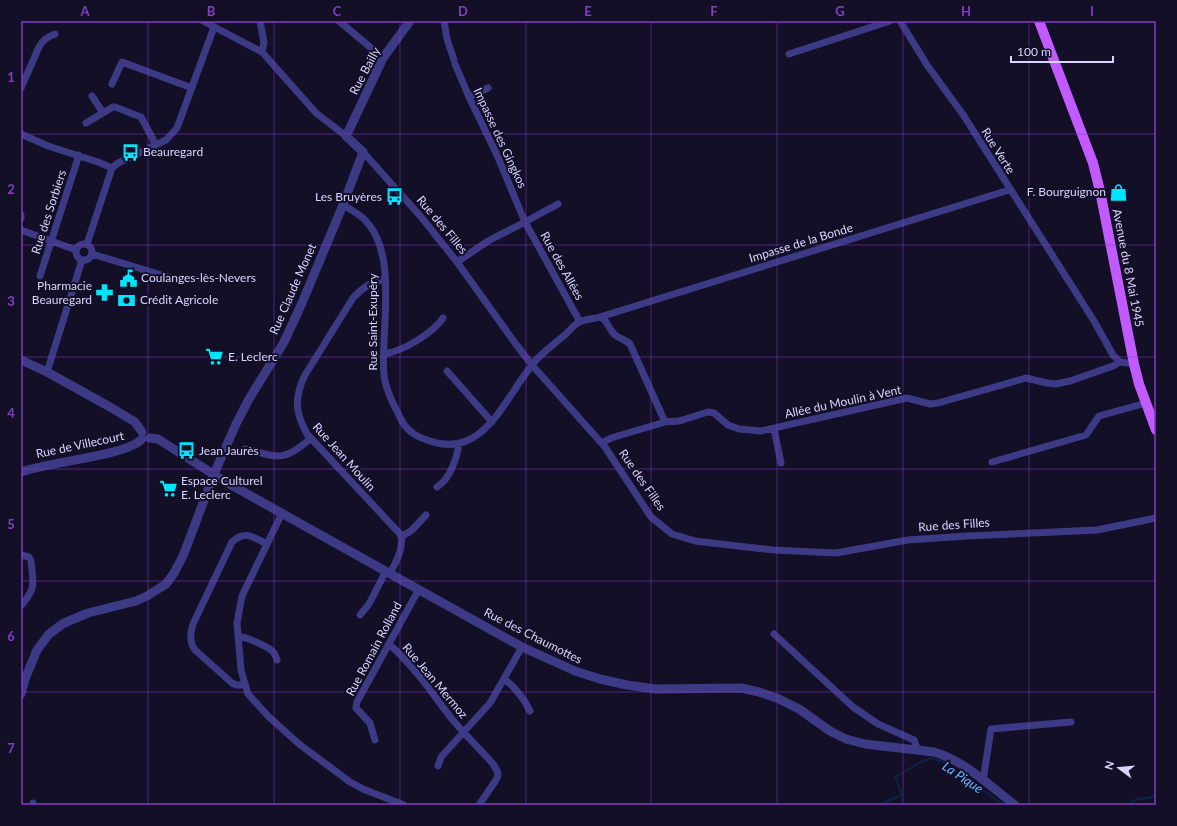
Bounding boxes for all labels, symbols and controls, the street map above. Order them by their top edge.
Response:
text: A [79,3,90,19]
text: B [207,3,216,19]
text: C [333,3,342,19]
text: D [458,3,468,19]
text: E [584,3,592,19]
text: F [710,3,718,19]
text: G [835,3,845,19]
text: H [961,3,971,19]
text: I [1090,3,1094,19]
scale bar [1011,38,1113,64]
street label: Rue Bailly [346,44,384,97]
text: 100 m [1017,44,1051,59]
text: 1 [7,69,15,85]
street label: Impasse des Gingkos [471,85,530,190]
street label: Rue Verte [978,125,1018,177]
bus stop icon: Beauregard [120,142,140,162]
place label: Beauregard [143,144,203,159]
street label: Rue des Sorbiers [28,168,69,256]
text: 2 [7,181,15,197]
shop icon: F. Bourguignon [1109,182,1129,202]
place label: F. Bourguignon [1027,184,1106,199]
bus stop icon: Les Bruyères [385,187,405,207]
place label: Les Bruyères [315,189,382,204]
street label: Rue des Filles [414,192,471,257]
street label: Avenue du 8 Mai 1945 [1110,208,1147,328]
street label: Impasse de la Bonde [747,220,855,265]
street label: Rue des Allées [537,229,587,303]
street label: Rue Claude Monet [266,240,320,337]
public building icon: Coulanges-lès-Nevers [118,268,138,288]
place label: Coulanges-lès-Nevers [141,270,256,285]
street label: Rue Saint-Exupéry [365,273,380,371]
place label: Pharmacie Beauregard [32,278,92,307]
pharmacy icon: Pharmacie Beauregard [95,283,115,303]
bank icon: Crédit Agricole [117,290,137,310]
place label: Crédit Agricole [140,292,218,307]
text: 3 [7,293,15,309]
supermarket icon: E. Leclerc [205,347,225,367]
place label: E. Leclerc [228,349,278,364]
street label: Allée du Moulin à Vent [783,382,903,421]
text: 4 [7,405,15,421]
street label: Rue Jean Moulin [310,419,379,494]
street label: Rue de Villecourt [34,428,126,461]
bus stop icon: Jean Jaurès [176,441,196,461]
place label: Jean Jaurès [199,443,259,458]
street label: Rue des Filles [616,446,669,513]
place label: Espace Culturel E. Leclerc [181,473,262,502]
supermarket icon: Espace Culturel E. Leclerc [158,478,178,498]
street label: Rue des Filles [918,515,990,534]
text: 5 [7,516,15,532]
street label: Rue Romain Rolland [342,599,405,699]
street label: Rue des Chaumottes [482,604,585,667]
text: 6 [7,628,15,644]
street label: Rue Jean Mermoz [400,640,472,722]
text: 7 [7,740,15,756]
north arrow [1099,748,1139,788]
water label: La Pique [940,758,986,796]
text: N [1101,759,1116,771]

